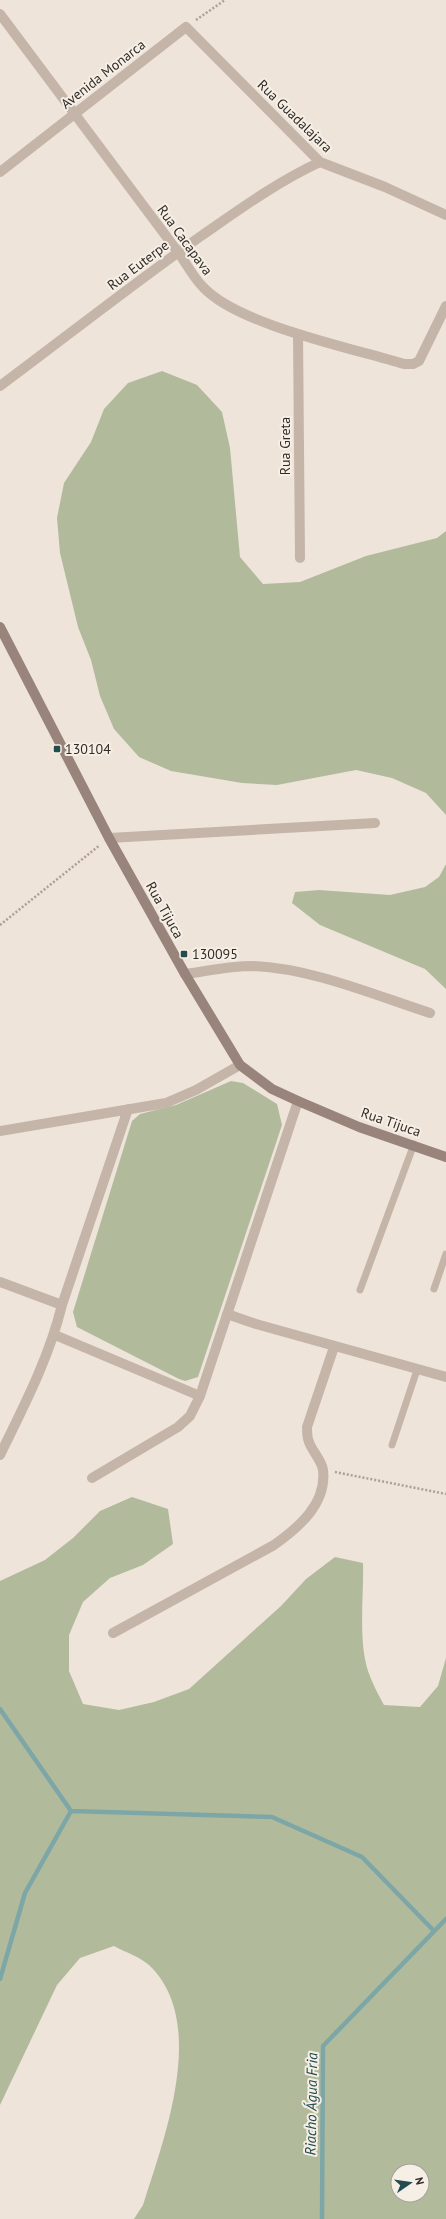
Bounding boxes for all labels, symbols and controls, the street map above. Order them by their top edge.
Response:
street label: Avenida Monarca [57,35,149,113]
street label: Rua Guadalajara [254,76,336,156]
street label: Rua Cacapava [153,201,217,279]
street label: Rua Euterpe [104,236,172,294]
street label: Rua Greta [276,417,294,475]
place label: 130104 [65,740,111,758]
marker: 130104 [52,744,62,754]
street label: Rua Tijuca [142,878,188,942]
place label: 130095 [192,945,238,963]
marker: 130095 [179,949,189,959]
street label: Rua Tijuca [359,1103,423,1141]
water label: Riacho Água Fria [301,2052,321,2156]
north arrow [390,2163,430,2203]
text: N [412,2176,427,2186]

